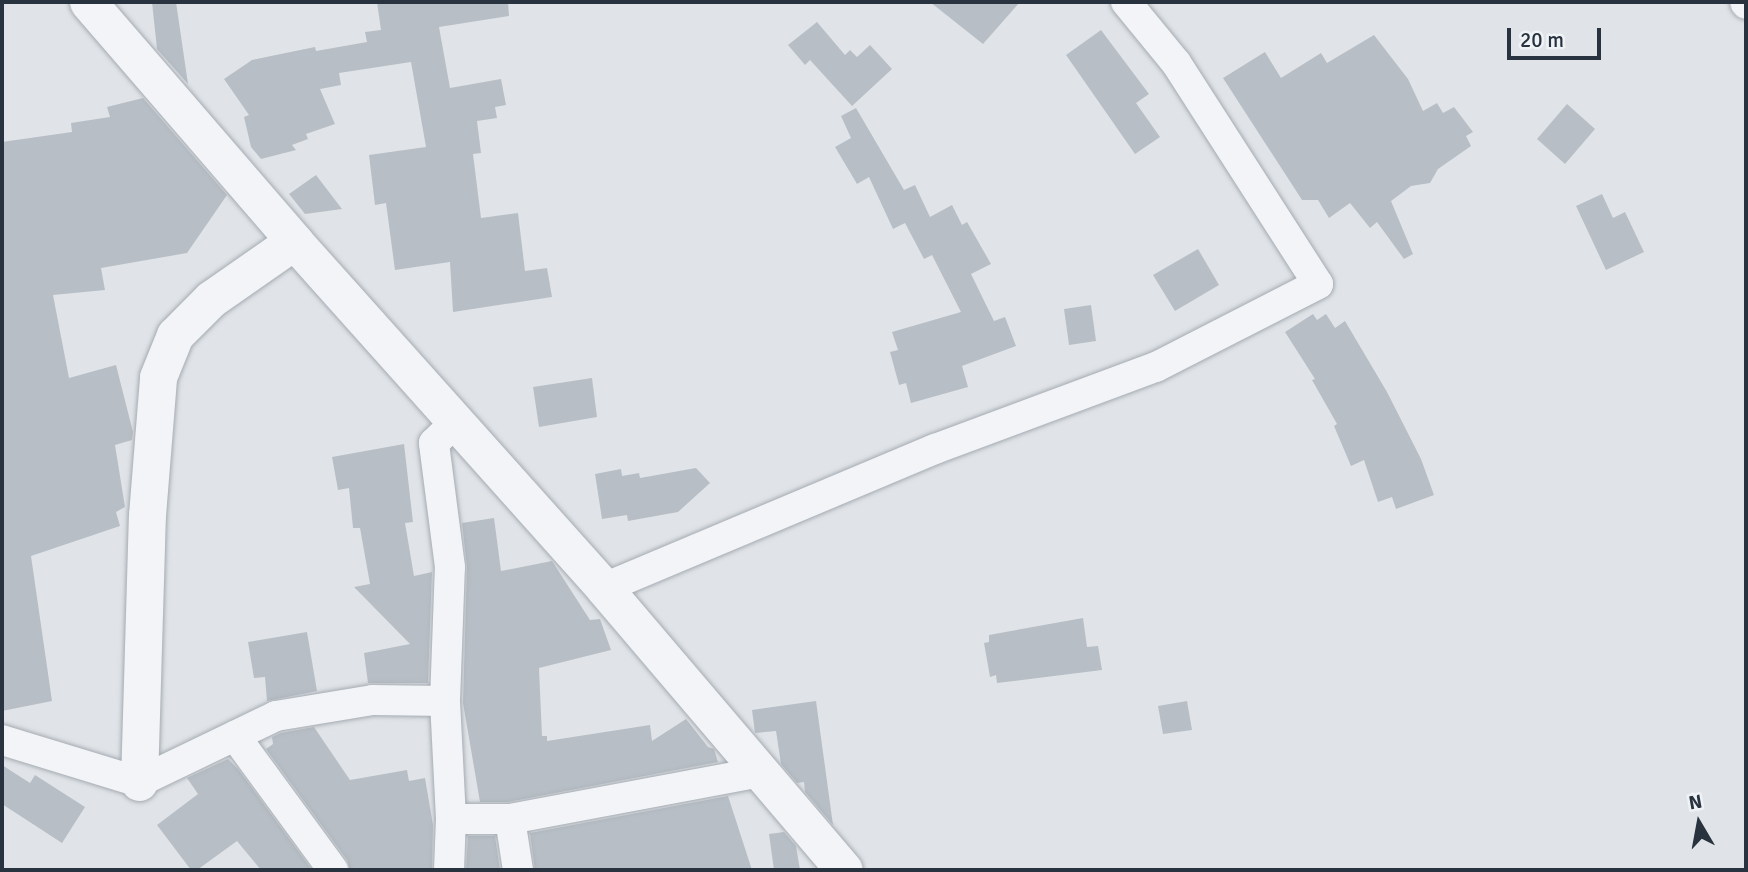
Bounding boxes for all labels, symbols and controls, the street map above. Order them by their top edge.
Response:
scale bar [1510,14,1604,58]
text: 20 m [1520,27,1564,53]
north arrow [1664,788,1734,858]
text: N [1687,789,1704,815]

